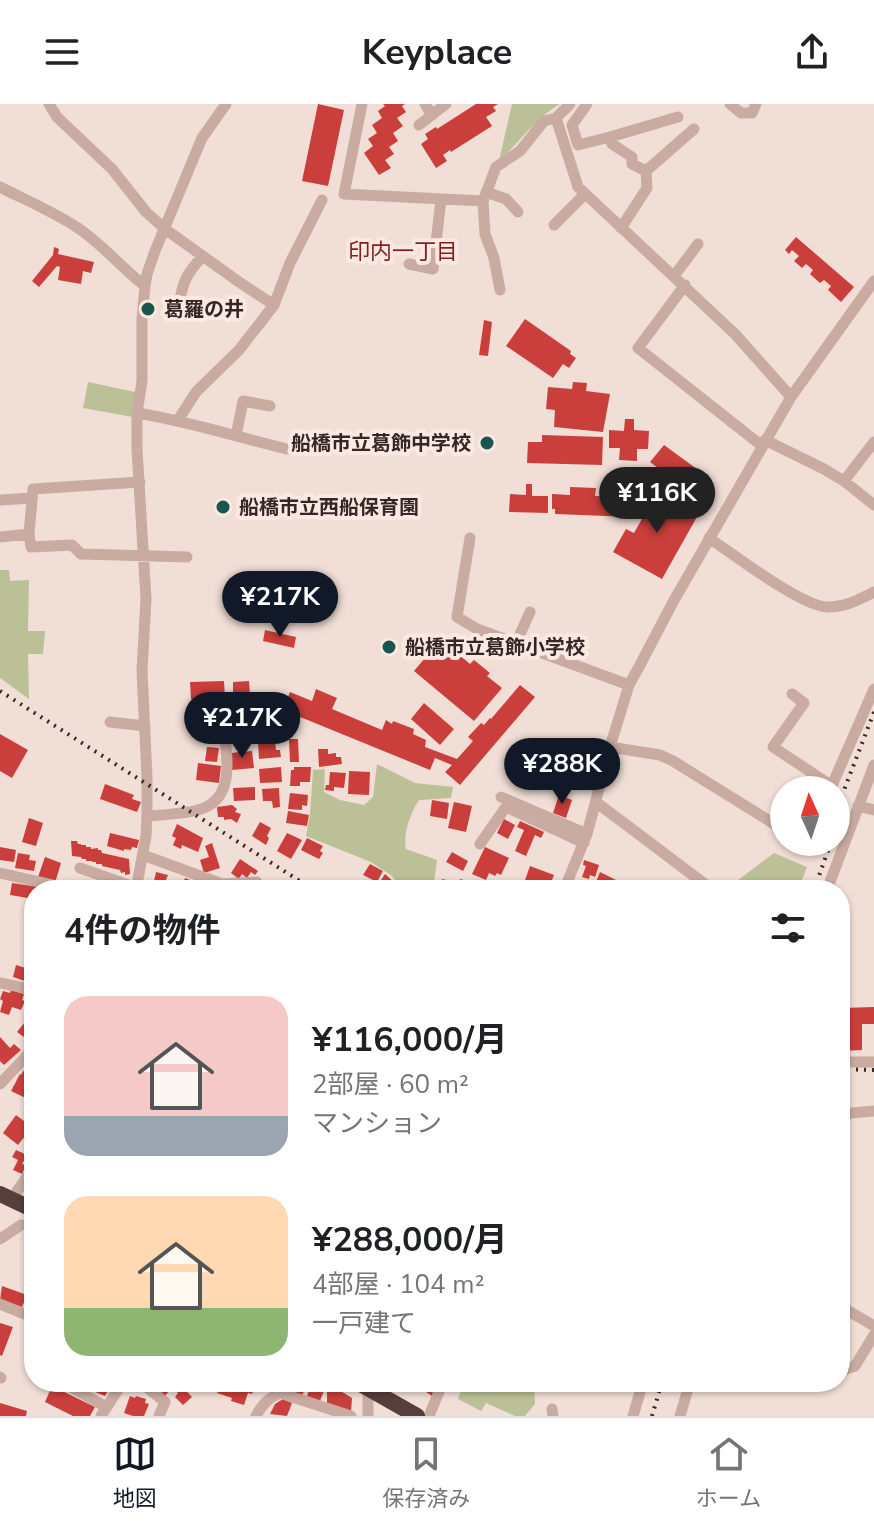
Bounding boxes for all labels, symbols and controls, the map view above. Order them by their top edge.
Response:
text: Keyplace [362,28,512,77]
icon: menu [40,30,84,74]
icon: share [790,30,834,74]
district label: 印内一丁目 [348,237,458,267]
place label: 葛羅の井 [164,296,244,323]
marker: 葛羅の井 [139,300,157,318]
place label: 船橋市立葛飾中学校 [291,430,471,457]
marker: 船橋市立葛飾中学校 [478,434,496,452]
pin: ¥116K [601,467,713,535]
text: ¥116K [617,475,697,510]
place label: 船橋市立西船保育園 [239,494,419,521]
marker: 船橋市立西船保育園 [214,498,232,516]
pin: ¥217K [224,571,336,639]
text: ¥217K [240,579,320,614]
place label: 船橋市立葛飾小学校 [405,634,585,661]
marker: 船橋市立葛飾小学校 [380,638,398,656]
pin: ¥217K [186,692,298,760]
text: ¥217K [202,700,282,735]
pin: ¥288K [506,738,618,806]
text: ¥288K [522,746,602,781]
north arrow [770,776,850,856]
map controls [770,776,850,856]
icon: filters [766,906,810,950]
text: 4件の物件 [64,908,220,954]
text: ¥116,000/月 [312,1017,508,1063]
icon: home [128,1028,224,1124]
text: 2部屋 · 60 m² [312,1067,469,1102]
text: マンション [312,1106,442,1141]
text: ¥288,000/月 [312,1217,508,1263]
icon: home [128,1228,224,1324]
text: 4部屋 · 104 m² [312,1267,485,1302]
text: 一戸建て [312,1306,416,1341]
tab: 地図 [113,1432,157,1514]
tab: 保存済み [382,1432,470,1514]
tab: ホーム [696,1432,761,1514]

